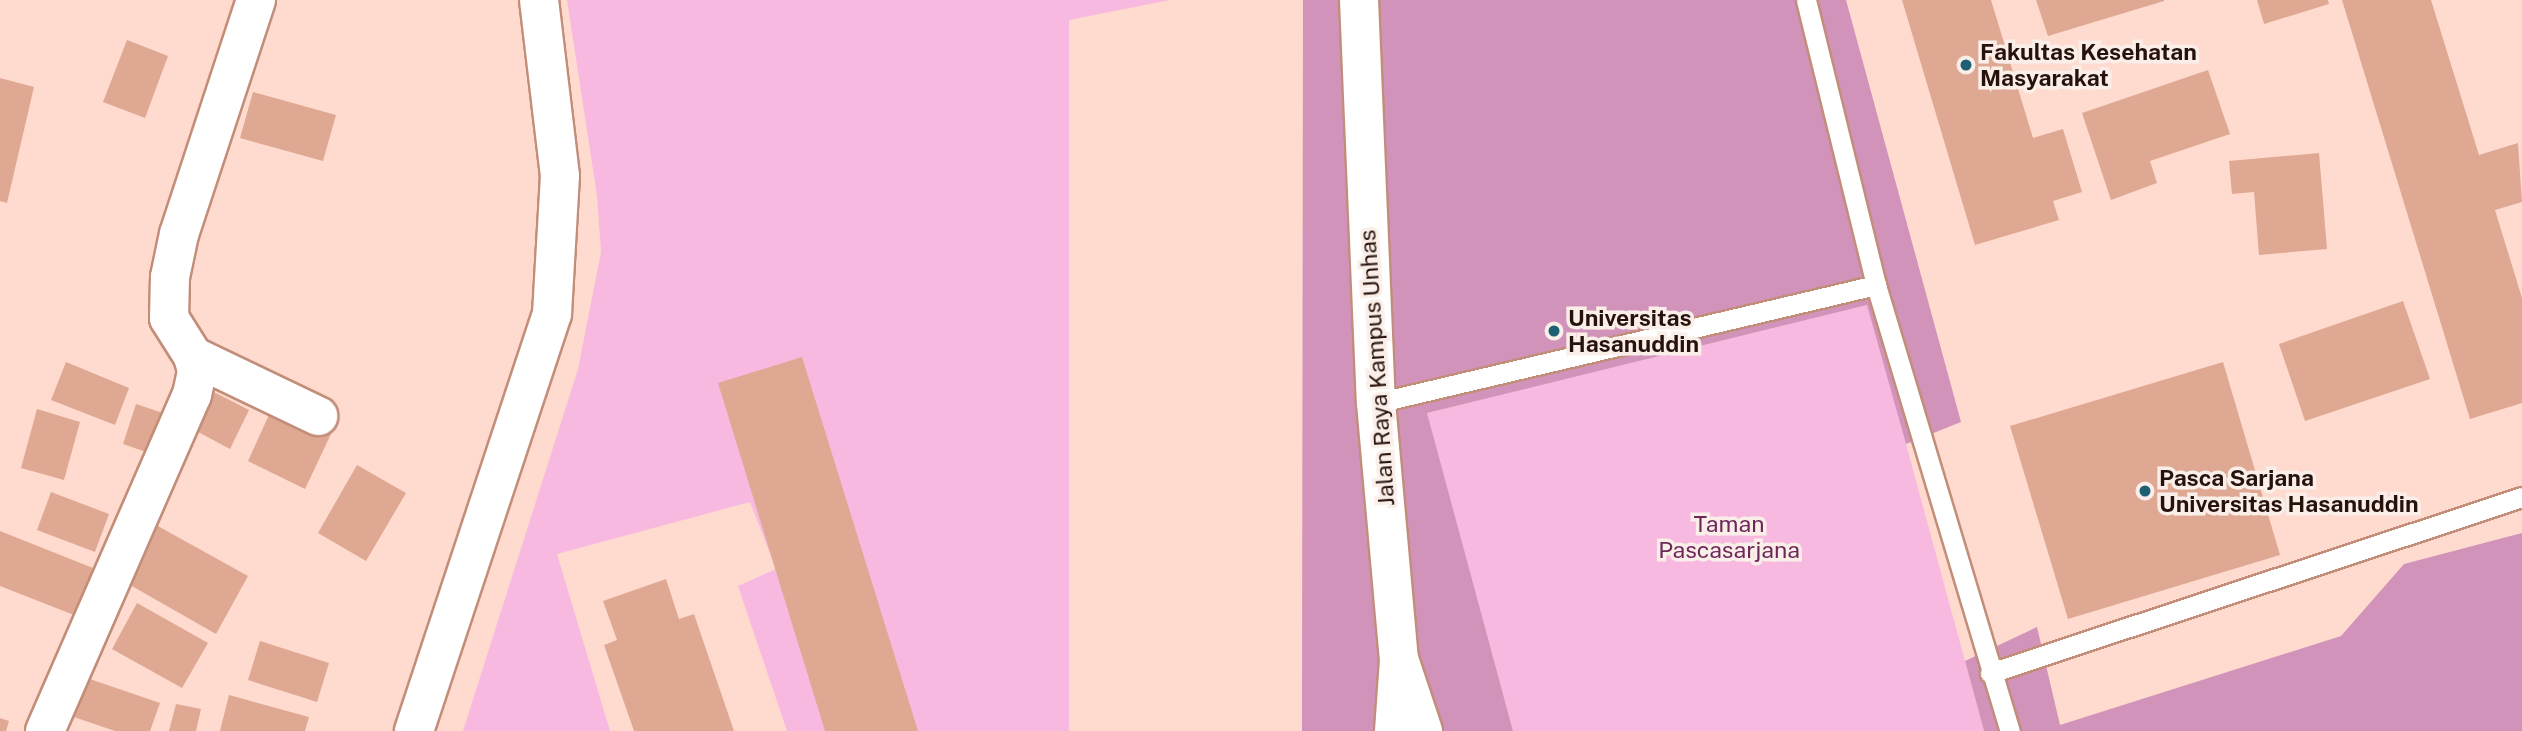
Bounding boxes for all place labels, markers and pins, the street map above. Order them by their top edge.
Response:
place label: Fakultas Kesehatan Masyarakat [1980,38,2197,92]
marker: Fakultas Kesehatan Masyarakat [1958,57,1974,73]
place label: Universitas Hasanuddin [1568,304,1699,358]
marker: Universitas Hasanuddin [1546,323,1562,339]
place label: Pasca Sarjana Universitas Hasanuddin [2159,464,2419,518]
marker: Pasca Sarjana Universitas Hasanuddin [2137,483,2153,499]

